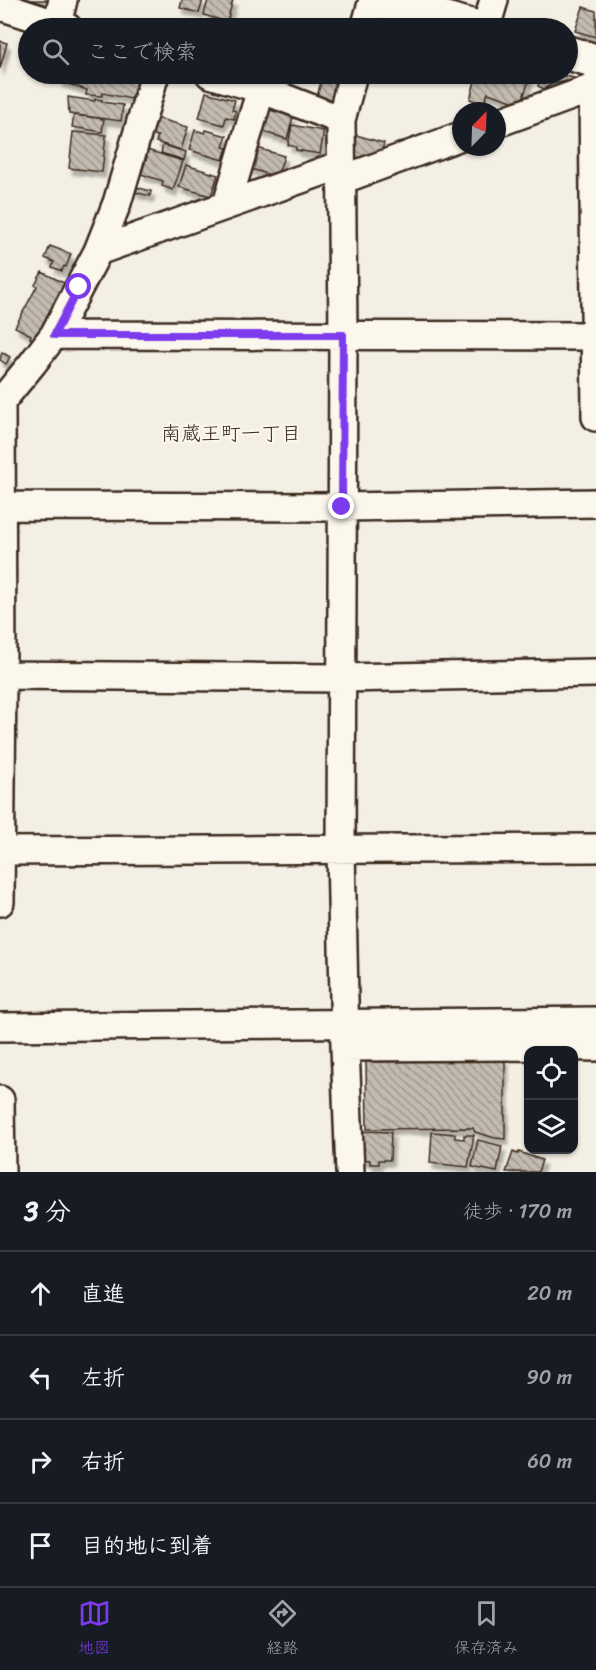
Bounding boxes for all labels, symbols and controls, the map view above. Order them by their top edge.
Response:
search box [18,18,578,84]
text: ここで検索 [87,32,197,71]
icon: search [39,35,72,68]
north arrow [452,102,506,156]
route start [65,273,91,299]
district label: 南蔵王町一丁目 [161,416,301,451]
route end [328,493,354,519]
map controls [524,1046,578,1154]
button: locate [524,1046,578,1100]
button: layers [524,1100,578,1154]
text: 3 分 [24,1188,71,1234]
text: 徒歩 · 170 m [463,1194,572,1229]
text: 直進 [81,1274,125,1313]
text: 20 m [527,1276,572,1311]
icon: ahead [24,1277,57,1310]
text: 左折 [81,1358,125,1397]
text: 90 m [527,1360,572,1395]
icon: left [24,1361,57,1394]
text: 右折 [81,1442,125,1481]
text: 60 m [527,1444,572,1479]
icon: right [24,1445,57,1478]
text: 目的地に到着 [81,1526,213,1565]
icon: arrive [24,1529,57,1562]
tab: 地図 [78,1597,111,1662]
tab: 経路 [266,1597,299,1662]
tab: 保存済み [454,1597,518,1662]

